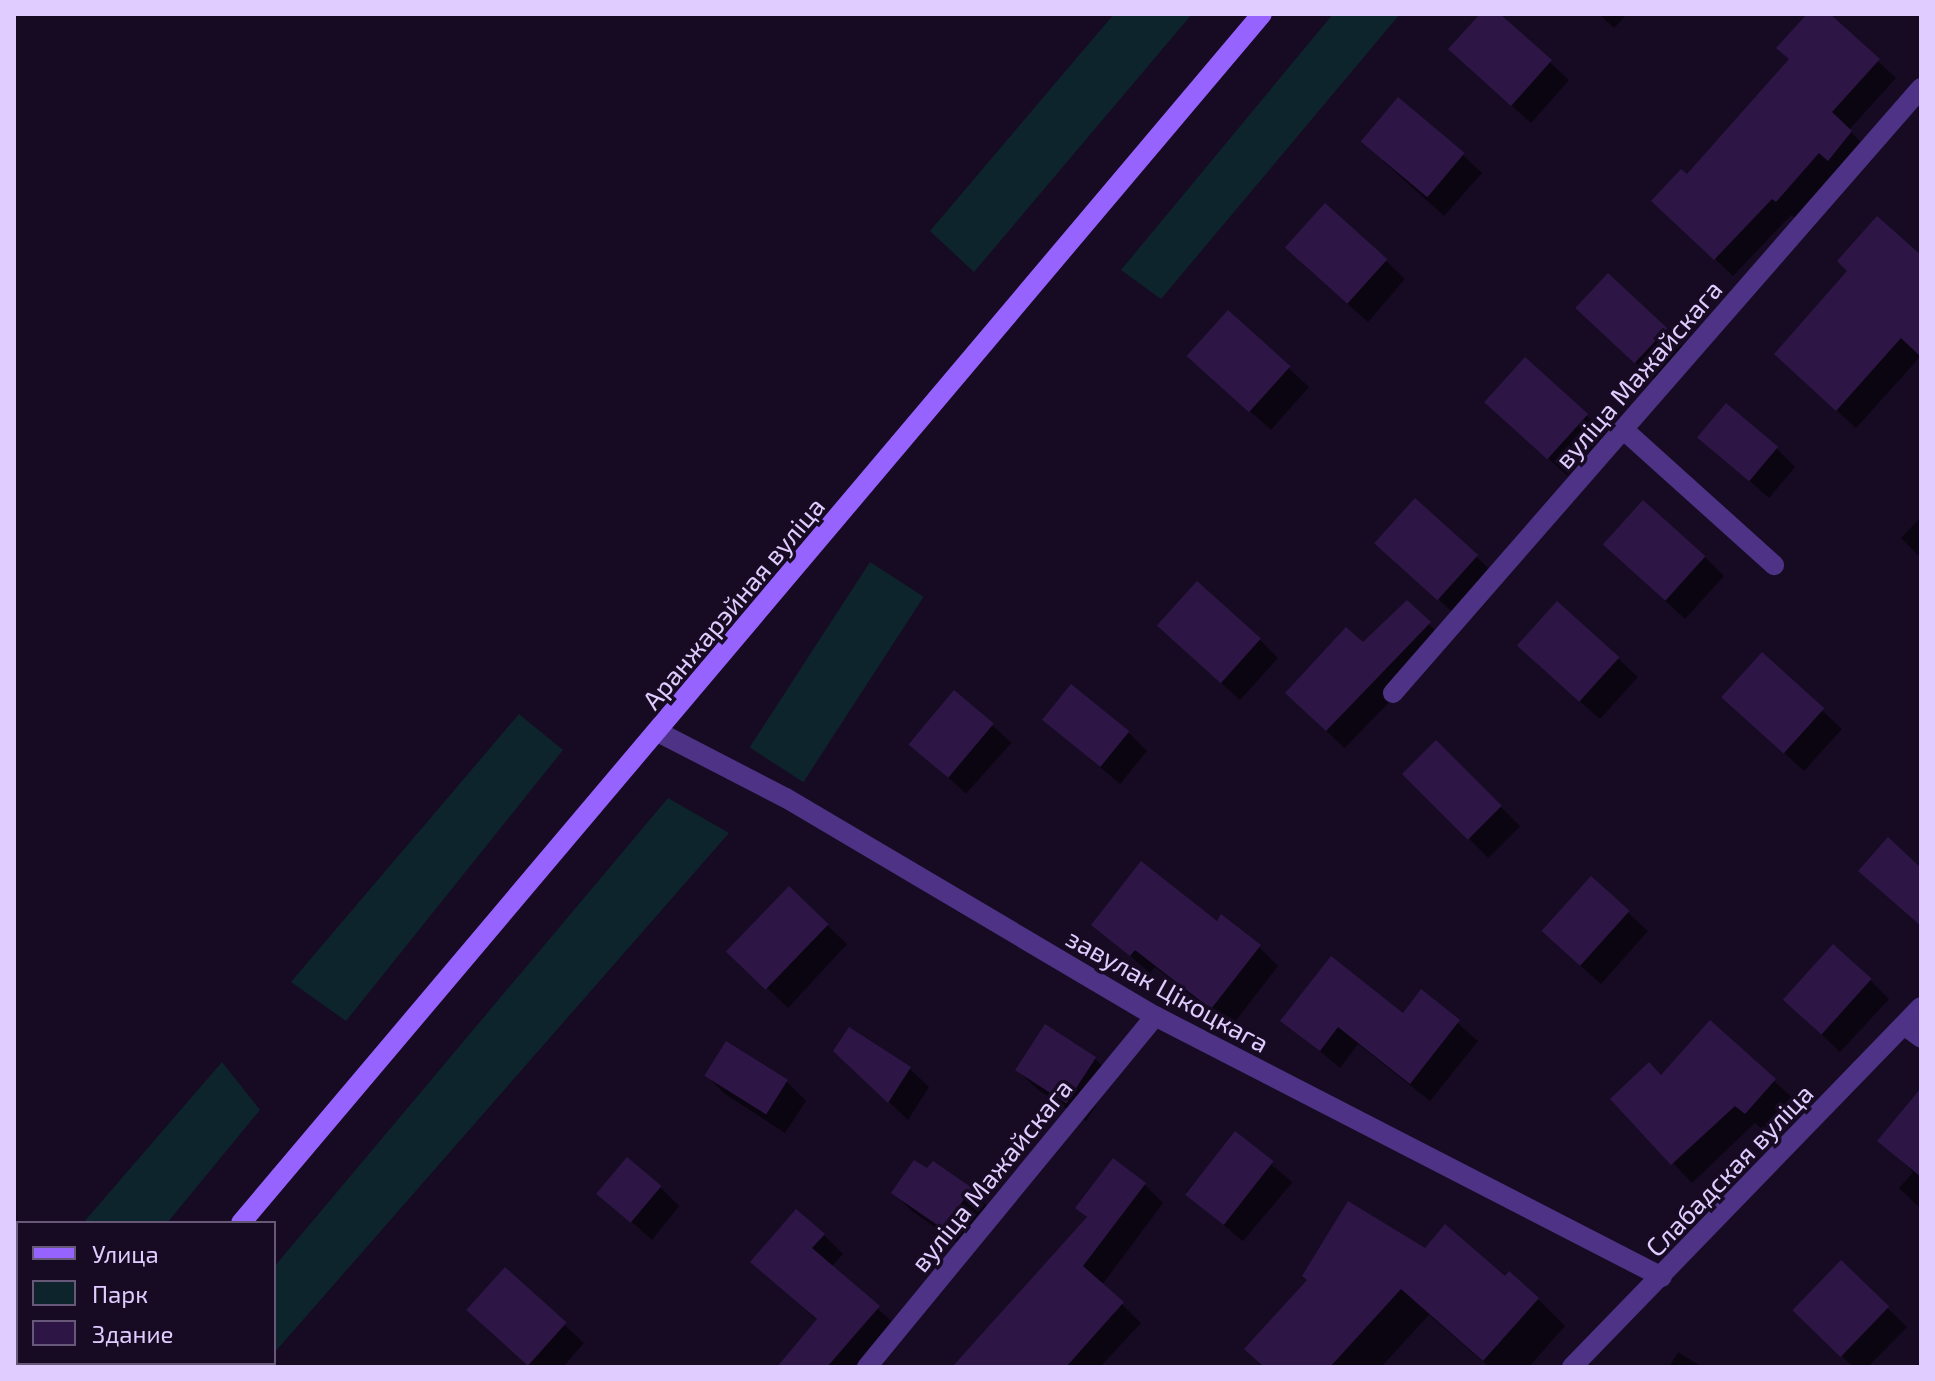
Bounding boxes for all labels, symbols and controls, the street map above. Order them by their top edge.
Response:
street label: вуліца Мажайскага [1548,274,1728,474]
street label: Аранжарэйная вуліца [635,491,831,715]
street label: завулак Цікоцкага [1061,921,1275,1059]
street label: вуліца Мажайскага [904,1072,1078,1278]
street label: Слабадская вуліца [1639,1077,1819,1263]
legend [16,1221,276,1365]
text: Улица [92,1239,159,1268]
text: Парк [92,1279,148,1308]
text: Здание [92,1319,174,1348]

